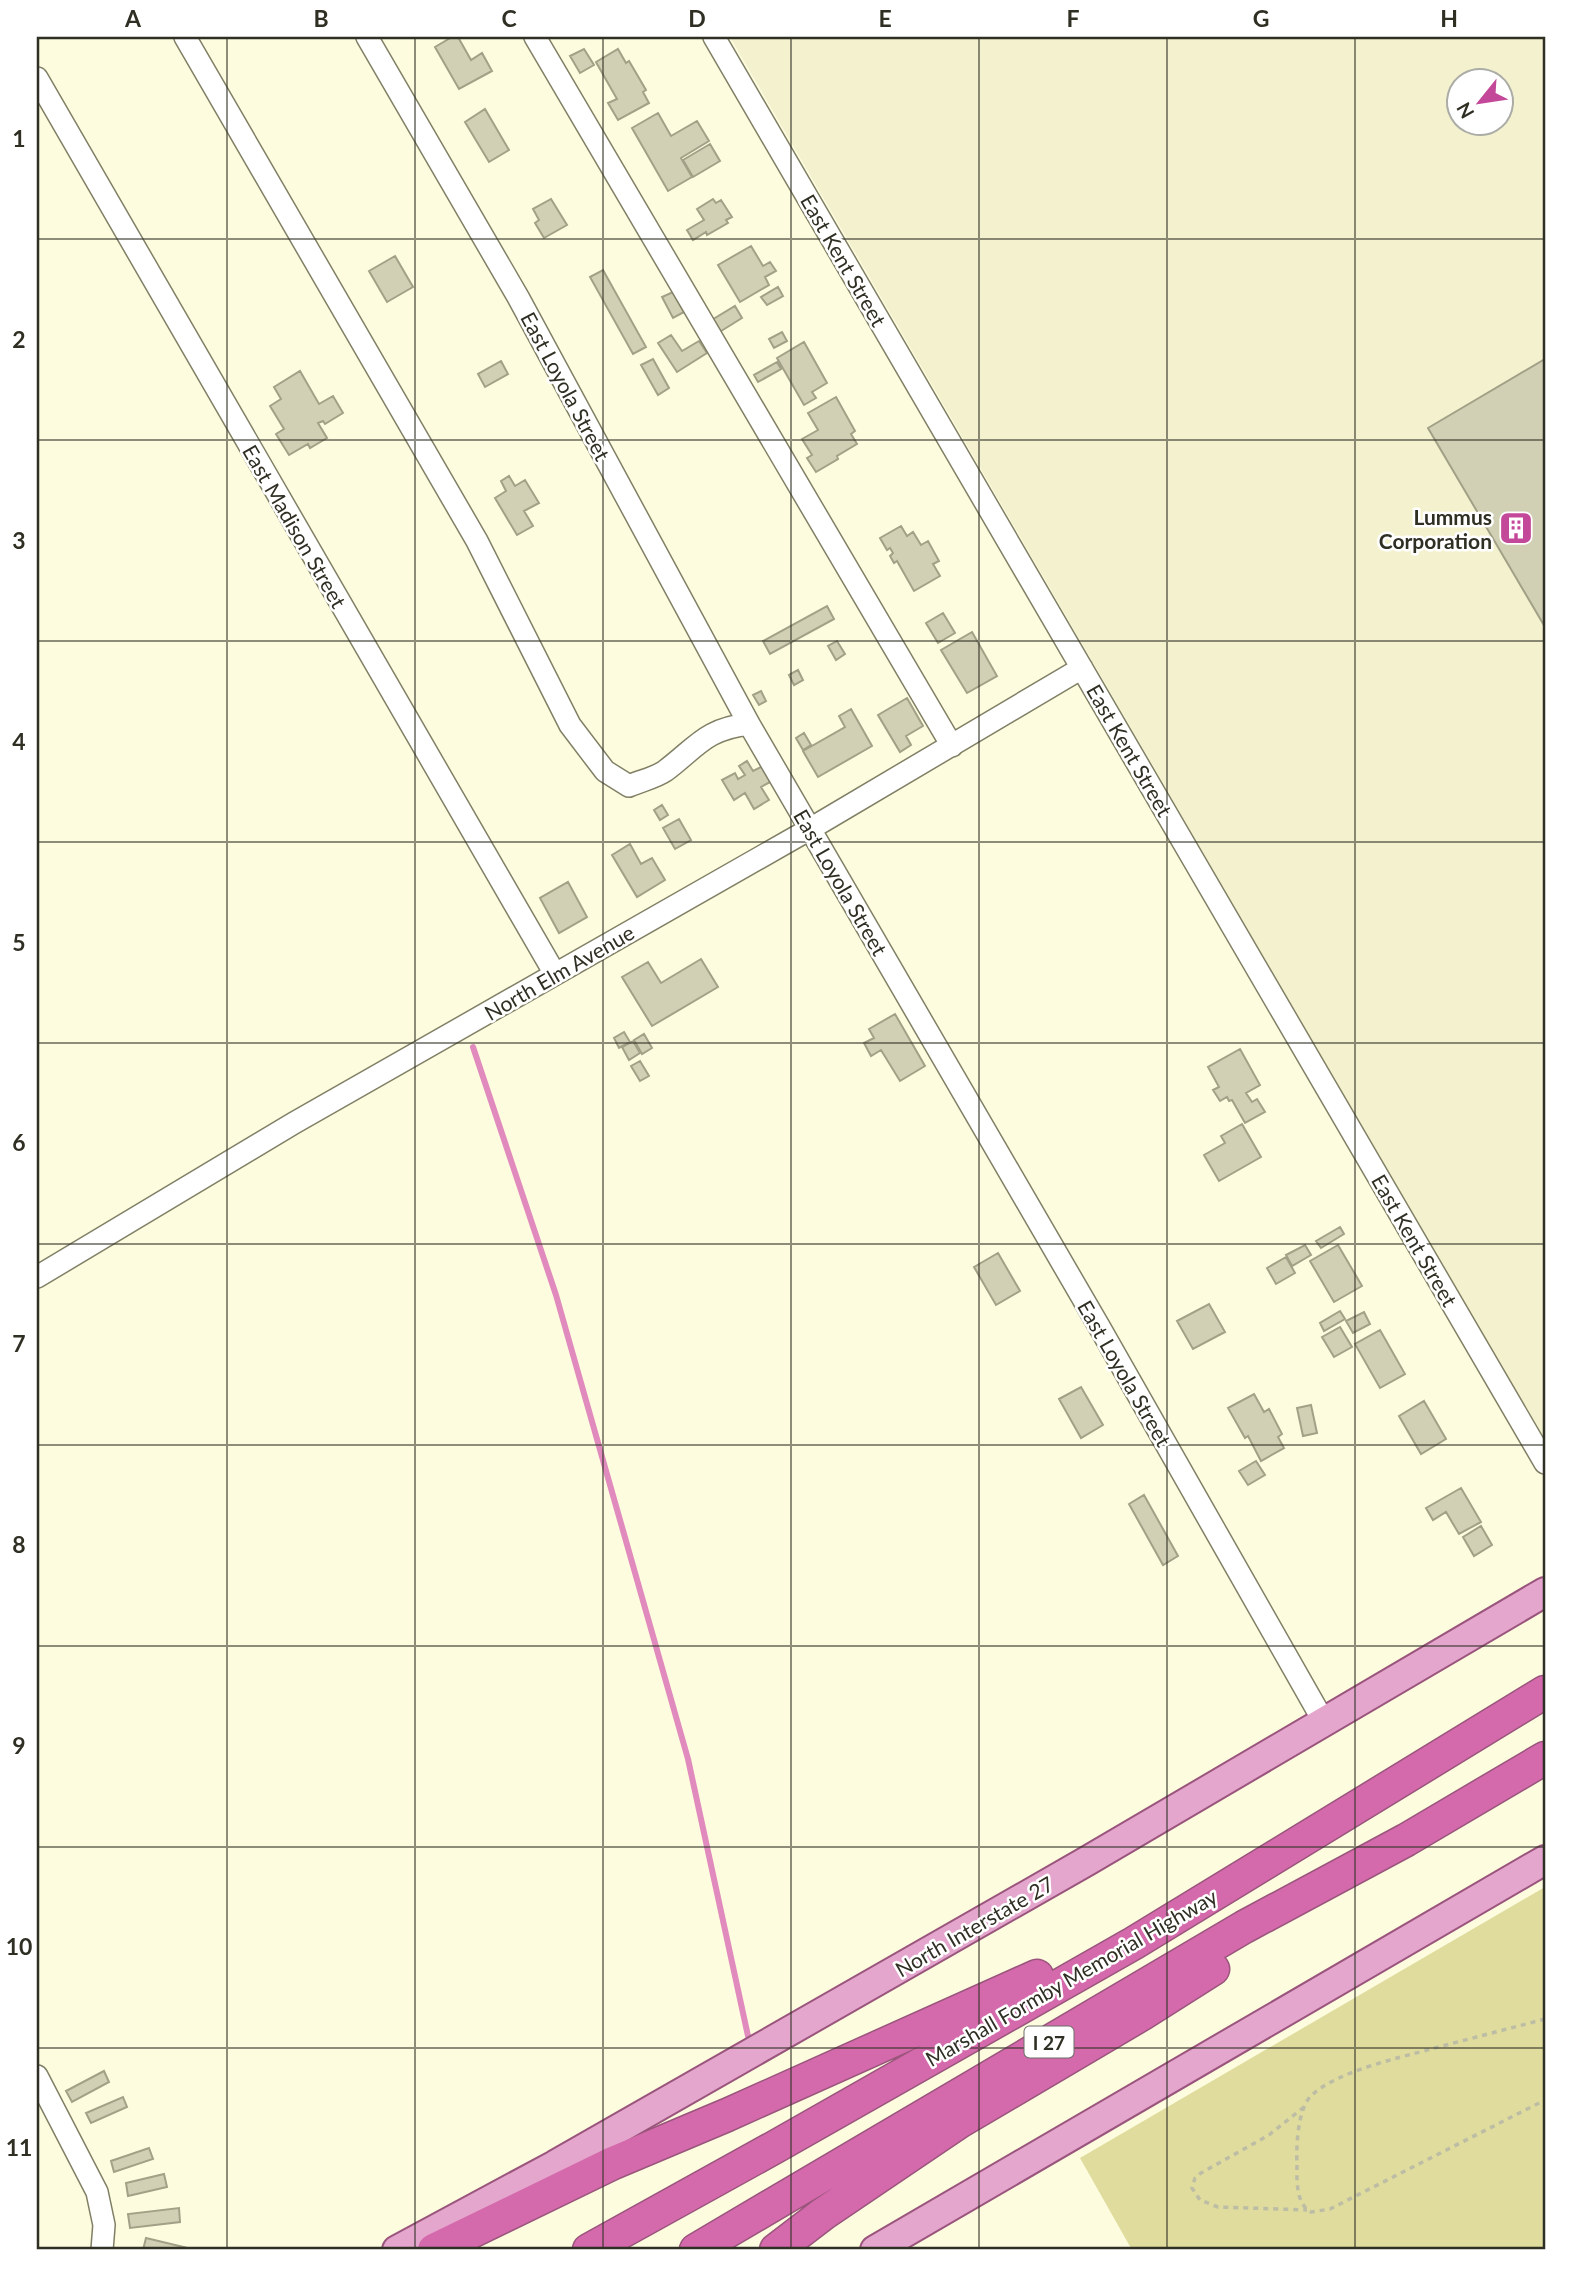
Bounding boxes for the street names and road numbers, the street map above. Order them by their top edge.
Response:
street label: East Kent Street [796,189,892,331]
street label: East Loyola Street [516,307,616,465]
street label: East Madison Street [238,440,352,612]
street label: East Kent Street [1082,679,1178,821]
street label: East Loyola Street [789,805,893,960]
street label: North Elm Avenue [480,919,638,1025]
street label: East Kent Street [1367,1169,1463,1311]
street label: East Loyola Street [1073,1296,1177,1451]
street label: North Interstate 27 [890,1871,1058,1981]
street label: Marshall Formby Memorial Highway [921,1883,1221,2071]
road number: I 27 [1024,2026,1074,2058]

